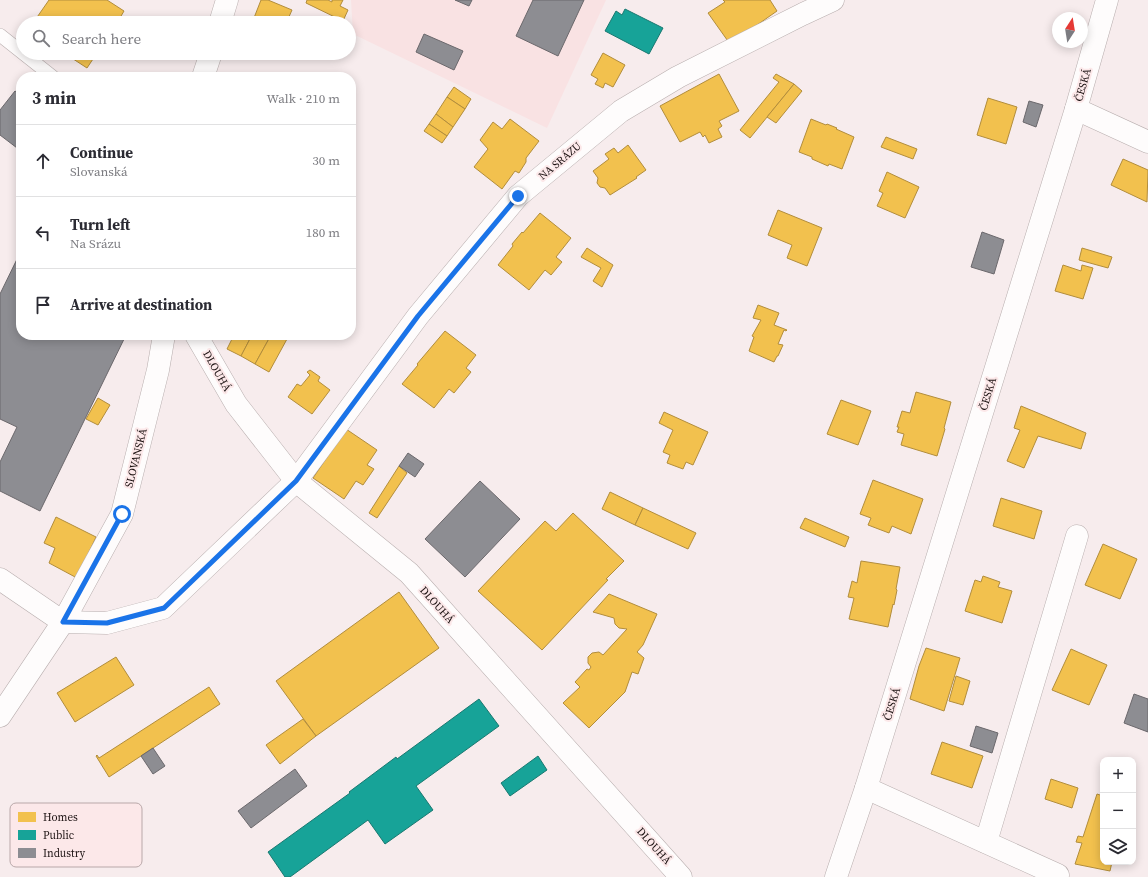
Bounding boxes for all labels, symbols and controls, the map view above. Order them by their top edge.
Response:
north arrow [1052,12,1088,48]
search box [16,16,356,60]
icon: search [30,27,52,49]
text: Search here [62,28,141,49]
street label: ČESKÁ [1071,66,1095,103]
text: 3 min [32,86,76,110]
text: Walk · 210 m [267,90,340,107]
street label: NA SRÁZU [535,139,585,183]
text: Continue [70,142,133,163]
icon: ahead [32,150,54,172]
text: 30 m [312,152,340,169]
text: Slovanská [70,163,128,180]
route end [509,187,527,205]
text: Turn left [70,214,130,235]
icon: left [32,222,54,244]
text: 180 m [306,224,340,241]
text: Na Srázu [70,235,121,252]
icon: arrive [32,294,54,316]
text: Arrive at destination [70,294,212,315]
street label: DLOUHÁ [199,348,235,395]
street label: ČESKÁ [976,375,1000,412]
street label: SLOVANSKÁ [121,426,151,489]
route start [113,505,131,523]
street label: DLOUHÁ [416,583,458,627]
street label: ČESKÁ [880,685,904,722]
map controls [1100,757,1136,865]
button: + [1100,757,1136,793]
button: − [1100,793,1136,829]
legend [10,803,142,867]
text: Homes [43,810,78,825]
street label: DLOUHÁ [633,824,675,868]
text: Public [43,828,75,843]
button: layers [1100,829,1136,865]
text: Industry [43,846,85,861]

